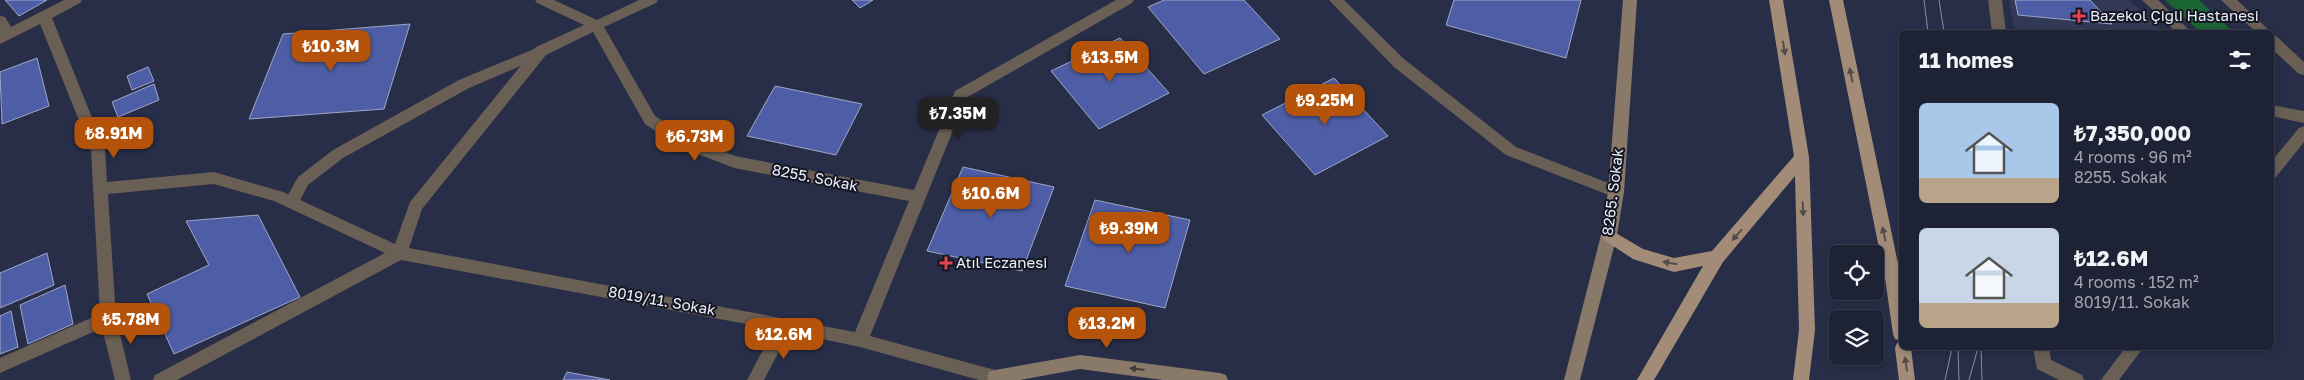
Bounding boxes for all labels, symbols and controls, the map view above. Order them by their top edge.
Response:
place label: Bazekol Çiğli Hastanesi [2090,6,2259,24]
marker: Bazekol Çiğli Hastanesi [2072,9,2086,23]
pin: ₺10.3M [290,30,372,72]
text: ₺10.3M [303,36,359,56]
one-way arrow [1780,40,1788,56]
pin: ₺13.5M [1069,41,1151,83]
icon: filters [2226,46,2254,74]
text: ₺13.5M [1082,47,1138,67]
text: 11 homes [1919,47,2014,73]
one-way arrow [1847,68,1855,83]
pin: ₺9.25M [1284,84,1366,126]
text: ₺9.25M [1296,90,1354,110]
pin: ₺7.35M [917,96,999,139]
text: ₺7.35M [930,103,986,123]
pin: ₺8.91M [73,116,155,159]
pin: ₺6.73M [654,120,736,162]
text: ₺7,350,000 [2074,120,2191,146]
text: ₺8.91M [85,123,143,143]
icon: home [1959,123,2019,183]
text: ₺6.73M [666,126,724,146]
street label: 8265. Sokak [1598,147,1626,237]
text: 4 rooms · 96 m² [2074,147,2192,167]
street label: 8255. Sokak [771,160,860,194]
text: 8255. Sokak [2074,167,2167,187]
pin: ₺10.6M [950,176,1032,219]
text: ₺10.6M [962,183,1020,203]
one-way arrow [1800,201,1808,217]
pin: ₺9.39M [1088,212,1170,254]
text: ₺9.39M [1100,218,1158,238]
one-way arrow [1880,227,1888,242]
one-way arrow [1731,228,1743,240]
map controls [1829,245,1884,365]
button: locate [1829,245,1884,300]
text: ₺12.6M [2074,245,2148,271]
icon: home [1959,248,2019,308]
place label: Atıl Eczanesi [956,253,1047,271]
marker: Atıl Eczanesi [940,257,952,269]
one-way arrow [1661,258,1677,266]
text: 4 rooms · 152 m² [2074,272,2199,292]
street label: 8019/11. Sokak [607,282,718,318]
text: 8019/11. Sokak [2074,292,2190,312]
pin: ₺5.78M [90,302,172,345]
pin: ₺13.2M [1066,306,1148,349]
text: ₺5.78M [102,309,160,329]
button: layers [1829,310,1884,365]
text: ₺13.2M [1079,313,1135,333]
pin: ₺12.6M [743,318,825,360]
text: ₺12.6M [756,324,812,344]
one-way arrow [1901,355,1909,371]
one-way arrow [1129,365,1145,373]

